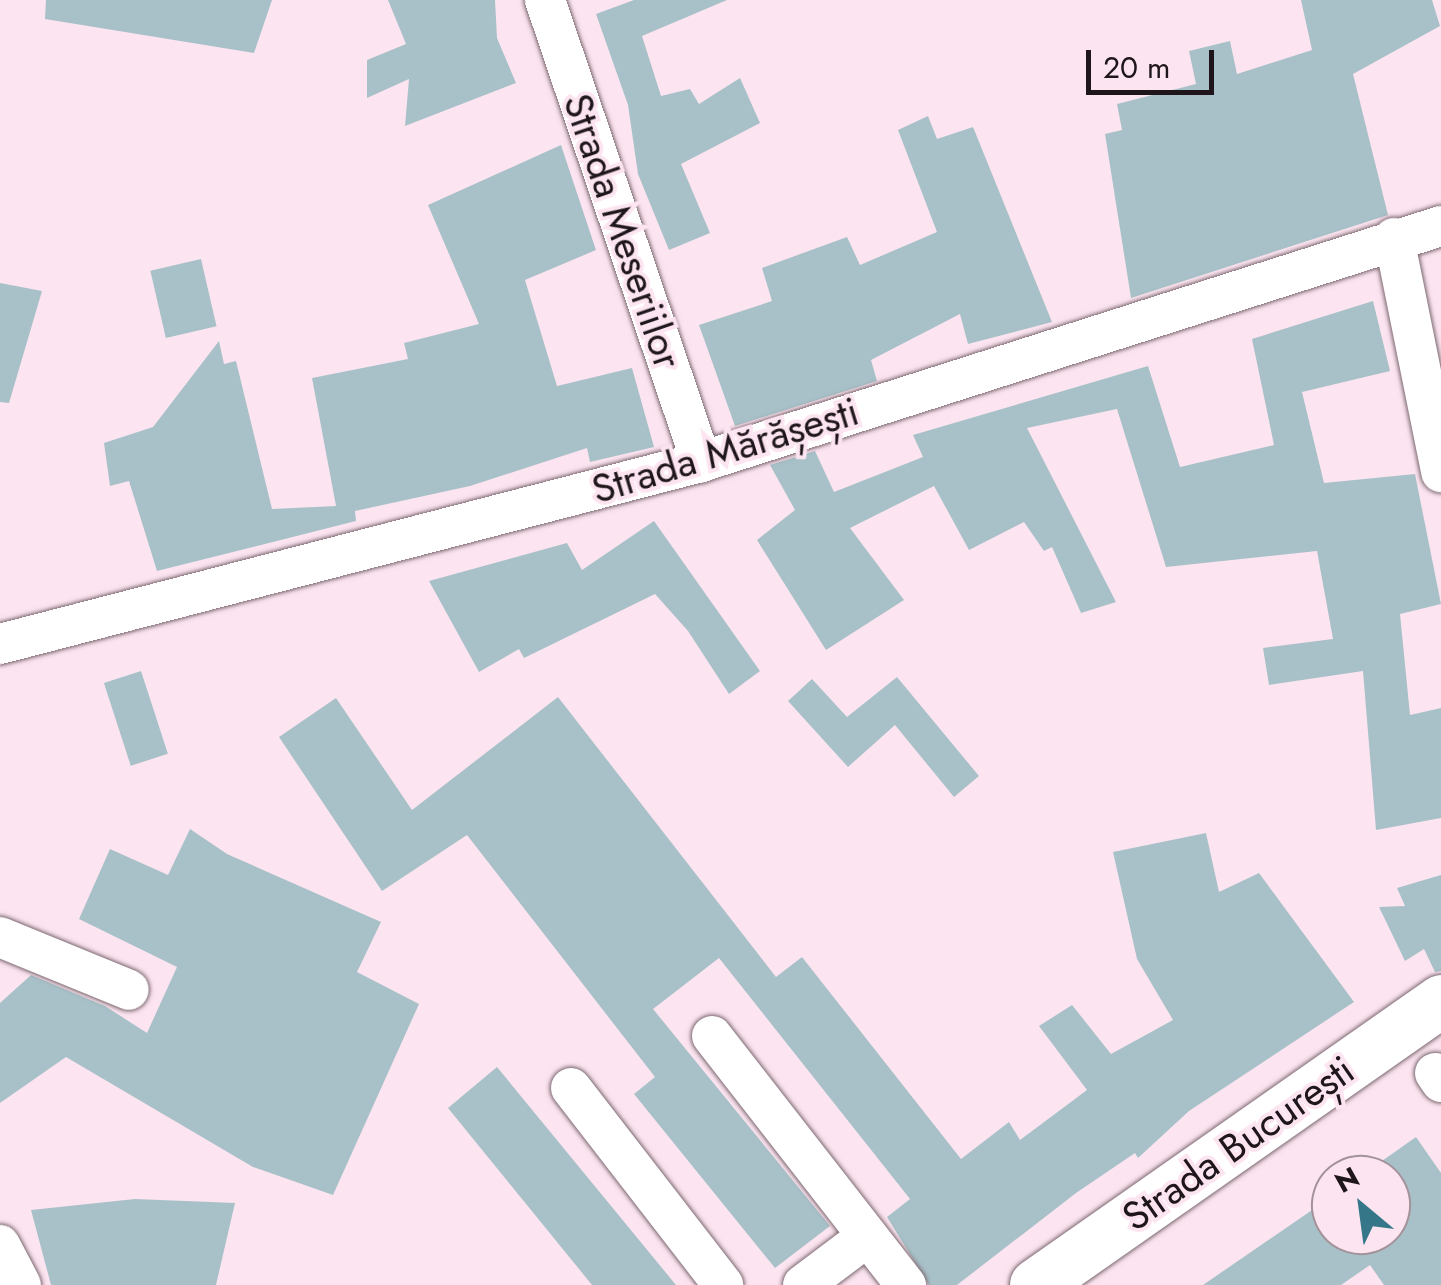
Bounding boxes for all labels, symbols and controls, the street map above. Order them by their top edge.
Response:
scale bar [1091,30,1218,92]
text: 20 m [1103,46,1170,89]
street label: Strada Meseriilor [554,87,692,375]
street label: Strada Mărășești [586,387,864,513]
street label: Strada București [1113,1045,1363,1241]
north arrow [1311,1155,1411,1255]
text: N [1328,1157,1367,1203]

